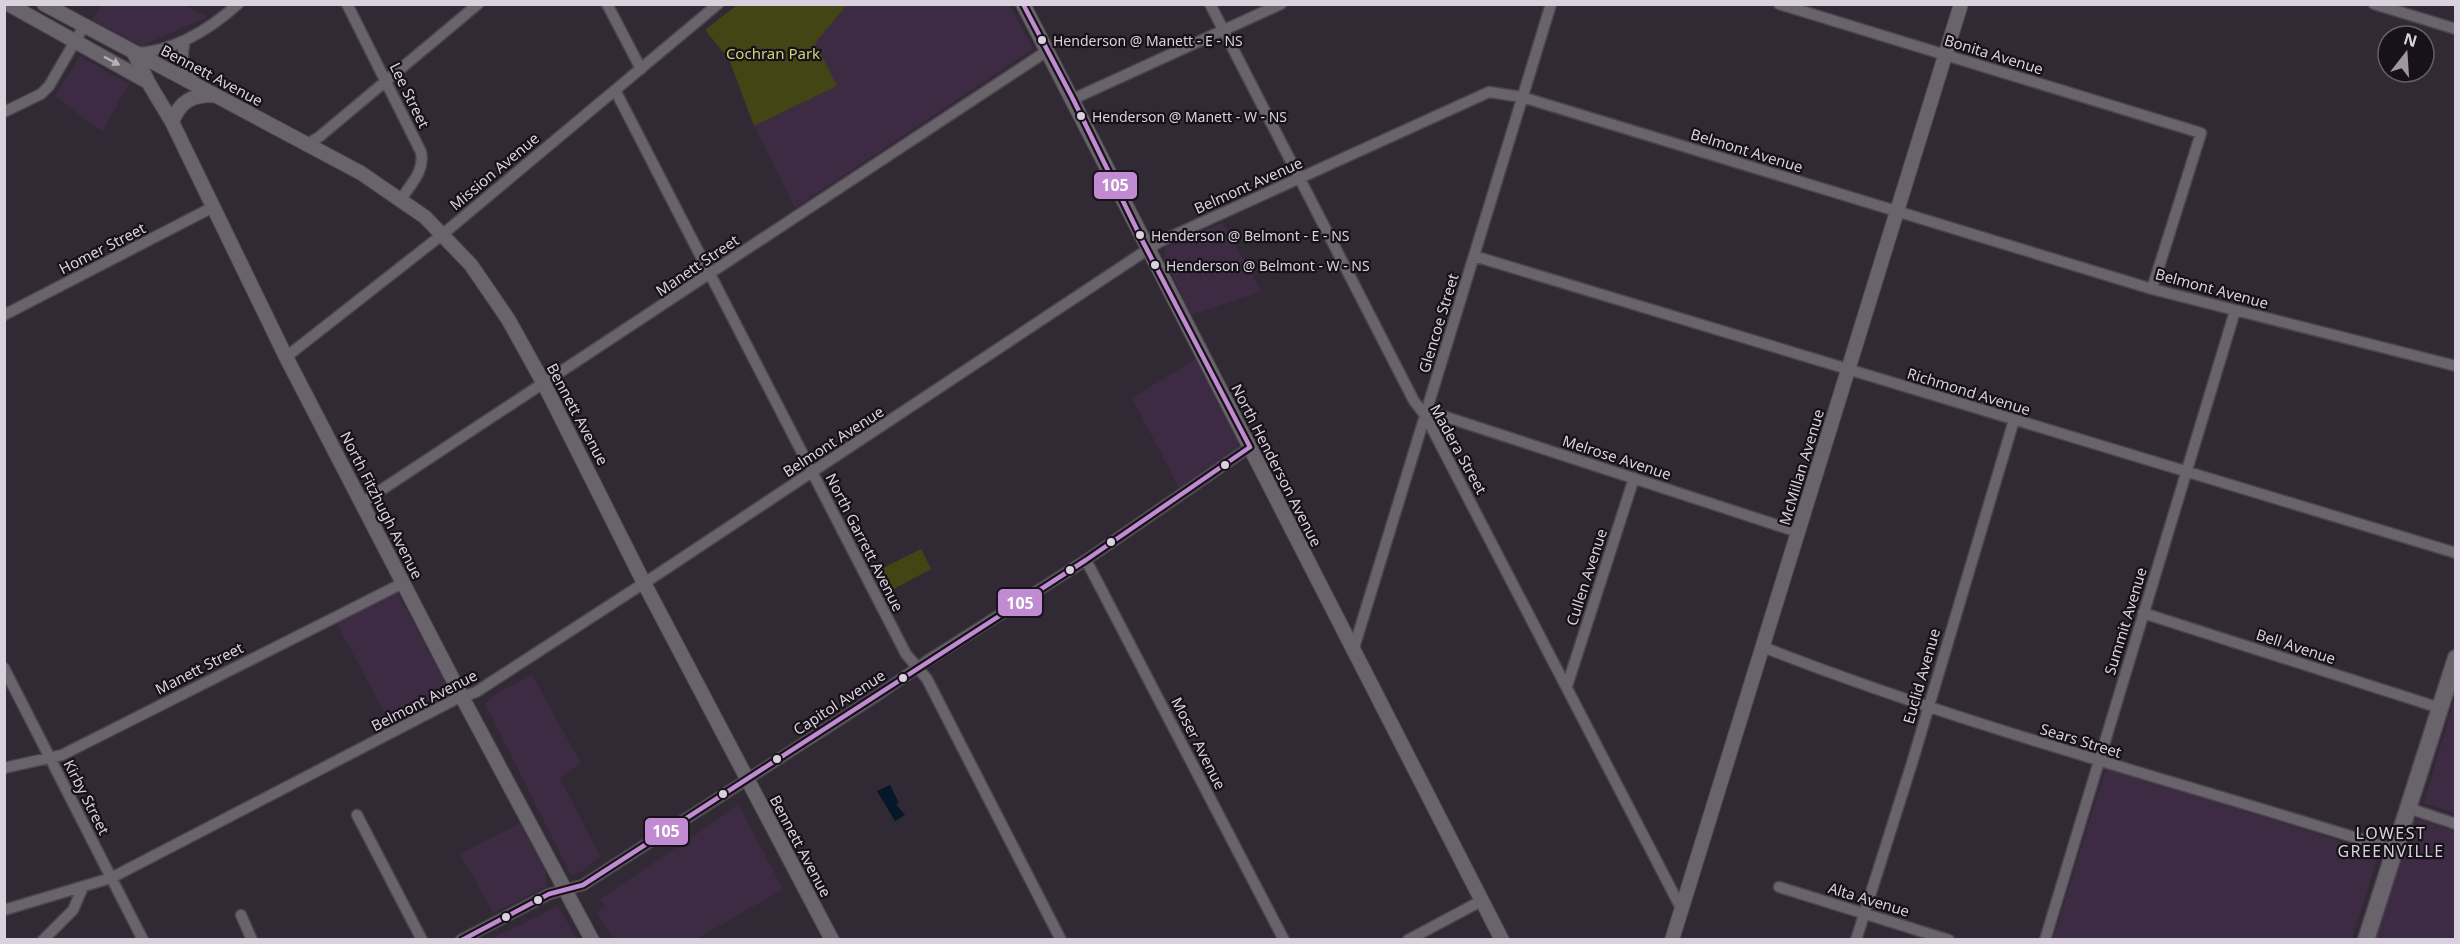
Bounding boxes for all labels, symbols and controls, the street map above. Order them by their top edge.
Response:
north arrow [2376,24,2436,84]
text: N [2401,27,2420,52]
street label: Bonita Avenue [1942,29,2046,79]
place label: Henderson @ Manett - E - NS [1053,31,1243,50]
marker: Henderson @ Manett - E - NS [1036,34,1048,46]
street label: Bennett Avenue [158,40,266,110]
park label: Cochran Park [726,43,820,63]
one-way arrow [103,56,120,66]
street label: Lee Street [386,59,435,132]
place label: Henderson @ Manett - W - NS [1092,107,1287,126]
marker: Henderson @ Manett - W - NS [1075,110,1087,122]
street label: Belmont Avenue [1688,123,1806,177]
street label: Mission Avenue [445,128,543,214]
street label: Belmont Avenue [1191,152,1305,218]
line badge: 105 [1093,171,1138,200]
text: 105 [1101,174,1129,196]
street label: Homer Street [55,217,149,278]
place label: Henderson @ Belmont - E - NS [1151,226,1350,245]
street label: Manett Street [651,229,743,300]
marker: Henderson @ Belmont - E - NS [1134,229,1146,241]
place label: Henderson @ Belmont - W - NS [1166,256,1370,275]
marker: Henderson @ Belmont - W - NS [1149,259,1161,271]
street label: Belmont Avenue [2153,263,2271,313]
street label: Glencoe Street [1413,270,1463,375]
street label: Bennett Avenue [543,360,613,468]
street label: Richmond Avenue [1905,363,2033,419]
street label: North Henderson Avenue [1227,380,1327,550]
street label: Belmont Avenue [779,401,887,481]
street label: Madera Street [1426,401,1492,498]
street label: McMillan Avenue [1774,407,1828,527]
street label: North Fitzhugh Avenue [336,428,428,582]
street label: Melrose Avenue [1560,430,1674,484]
unlabelled marker [1219,459,1231,471]
street label: North Garrett Avenue [821,469,909,615]
street label: Cullen Avenue [1561,526,1611,628]
unlabelled marker [1105,536,1117,548]
unlabelled marker [1064,564,1076,576]
street label: Summit Avenue [2099,565,2151,677]
line badge: 105 [997,588,1043,617]
text: 105 [1006,592,1034,614]
street label: Bell Avenue [2254,624,2338,668]
street label: Euclid Avenue [1898,626,1944,726]
street label: Manett Street [152,637,247,699]
street label: Belmont Avenue [368,665,480,735]
street label: Capitol Avenue [789,665,889,739]
unlabelled marker [897,672,909,684]
street label: Moser Avenue [1167,693,1231,793]
street label: Sears Street [2038,718,2125,762]
unlabelled marker [771,753,783,765]
street label: Kirby Street [60,756,115,838]
unlabelled marker [717,788,729,800]
street label: Bennett Avenue [766,792,836,900]
line badge: 105 [644,817,689,846]
text: 105 [652,820,680,842]
district label: LOWEST GREENVILLE [2337,822,2445,862]
street label: Alta Avenue [1826,877,1912,921]
unlabelled marker [532,894,544,906]
unlabelled marker [500,911,512,923]

